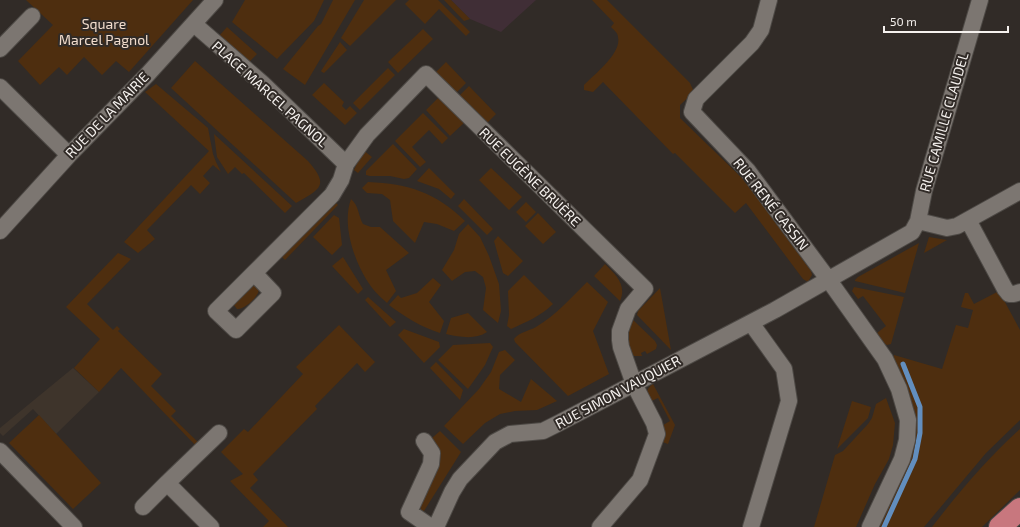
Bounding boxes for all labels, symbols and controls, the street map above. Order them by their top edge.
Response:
scale bar [884,8,1008,34]
text: 50 m [890,14,917,28]
park label: Square Marcel Pagnol [59,15,150,48]
street label: PLACE MARCEL PAGNOL [209,37,332,150]
street label: RUE CAMILLE CLAUDEL [915,50,972,194]
street label: RUE DE LA MAIRIE [61,68,152,161]
street label: RUE EUGÈNE BRUÈRE [476,124,585,230]
street label: RUE RENÉ CASSIN [730,154,813,253]
street label: RUE SIMON VAUQUIER [552,351,684,432]

